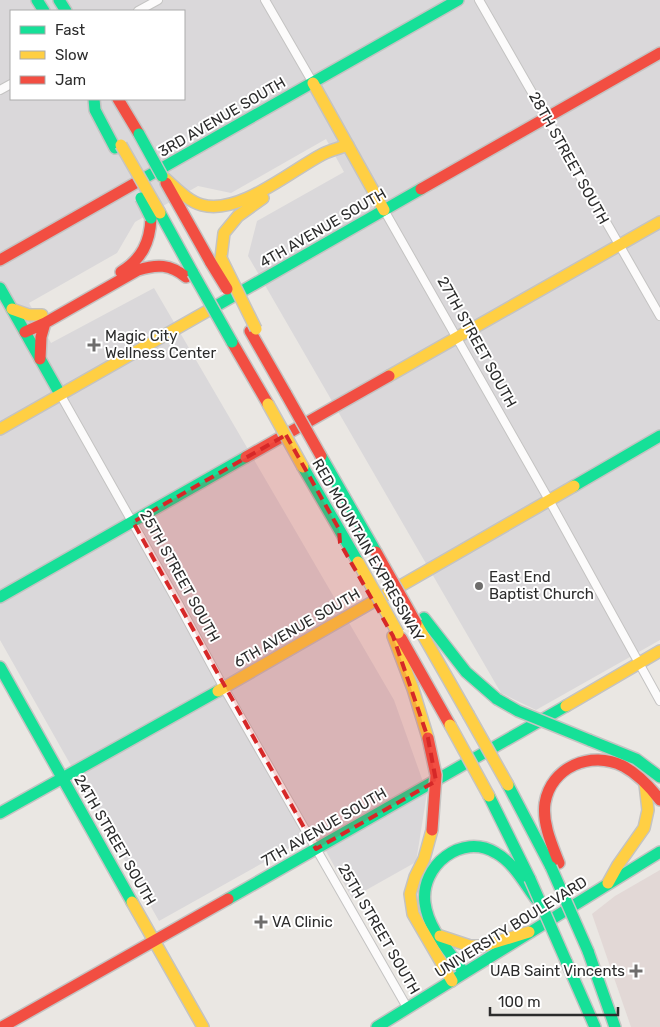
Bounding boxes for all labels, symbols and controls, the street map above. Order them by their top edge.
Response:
legend [10,10,185,100]
text: Fast [55,21,85,39]
text: Slow [55,46,88,64]
text: Jam [55,71,86,89]
street label: 3RD AVENUE SOUTH [155,73,289,161]
street label: 28TH STREET SOUTH [525,89,613,227]
street label: 4TH AVENUE SOUTH [257,184,389,272]
street label: 27TH STREET SOUTH [434,273,520,411]
place label: Magic City Wellness Center [105,327,216,362]
marker: Magic City Wellness Center [87,338,101,352]
street label: RED MOUNTAIN EXPRESSWAY [308,456,428,645]
street label: 25TH STREET SOUTH [136,507,224,645]
place label: East End Baptist Church [489,568,594,603]
marker: East End Baptist Church [473,580,485,592]
street label: 6TH AVENUE SOUTH [231,585,363,671]
street label: 24TH STREET SOUTH [70,771,160,909]
street label: 7TH AVENUE SOUTH [258,784,390,870]
street label: 25TH STREET SOUTH [334,860,424,998]
street label: UNIVERSITY BOULEVARD [432,873,590,981]
place label: VA Clinic [272,913,333,931]
marker: VA Clinic [254,915,268,929]
place label: UAB Saint Vincents [490,962,625,980]
marker: UAB Saint Vincents [629,964,643,978]
scale bar [490,984,618,1016]
text: 100 m [498,993,540,1011]

